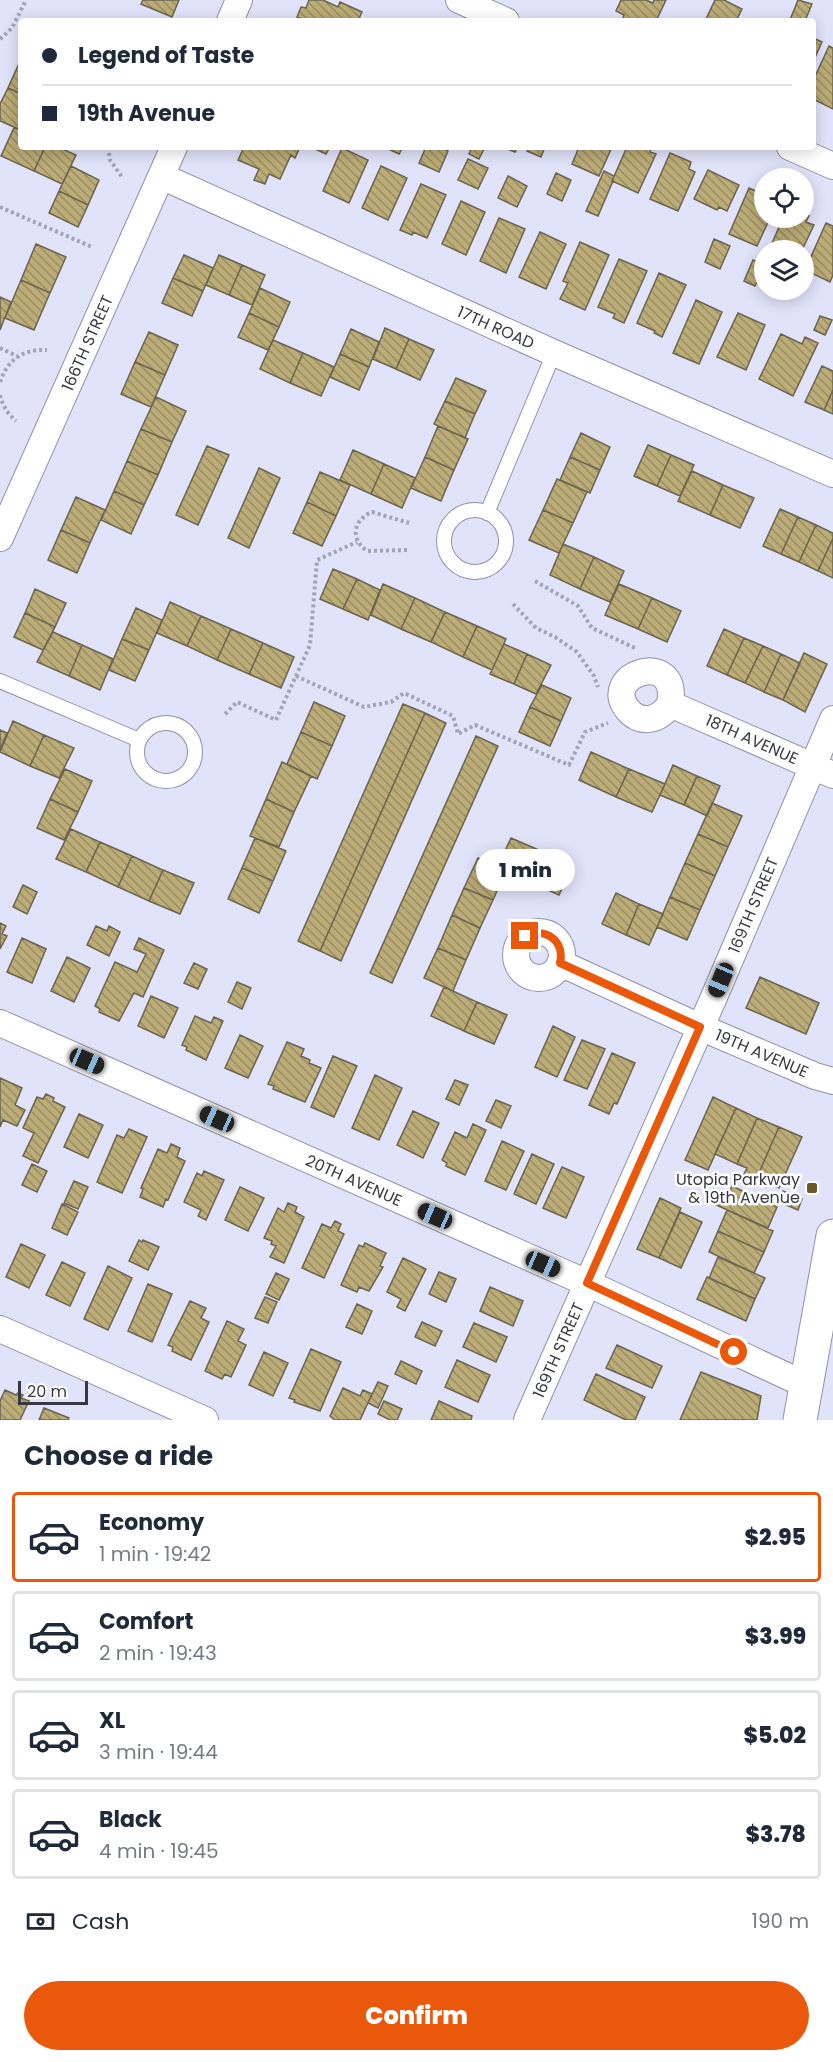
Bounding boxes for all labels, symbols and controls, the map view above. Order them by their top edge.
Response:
text: Legend of Taste [78,40,254,71]
text: 19th Avenue [78,98,215,129]
map controls [754,168,814,300]
button: locate [754,168,814,228]
button: layers [754,240,814,300]
street label: 166TH STREET [56,291,119,395]
street label: 17TH ROAD [454,300,538,355]
street label: 18TH AVENUE [702,709,802,770]
callout: 1 min [476,849,574,891]
street label: 169TH STREET [723,853,784,957]
text: 1 min [499,856,552,884]
route end [511,922,538,949]
car [706,960,736,1000]
street label: 19TH AVENUE [712,1023,812,1083]
car [67,1045,107,1077]
car [197,1103,237,1135]
street label: 20TH AVENUE [302,1149,406,1212]
place label: Utopia Parkway & 19th Avenue [676,1168,800,1209]
marker: Utopia Parkway & 19th Avenue [805,1181,819,1195]
car [415,1200,455,1232]
car [523,1248,563,1280]
street label: 169TH STREET [527,1299,590,1402]
route start [720,1338,747,1365]
scale bar [18,1378,88,1406]
text: 20 m [27,1380,67,1403]
text: Choose a ride [24,1437,213,1474]
text: Economy [99,1507,204,1538]
icon: car [27,1510,81,1564]
text: $2.95 [745,1522,806,1553]
text: 1 min · 19:42 [99,1540,211,1568]
text: Comfort [99,1606,193,1637]
icon: car [27,1609,81,1663]
text: $3.99 [745,1621,806,1652]
text: 2 min · 19:43 [99,1639,217,1667]
text: XL [99,1705,125,1736]
icon: car [27,1708,81,1762]
text: $5.02 [743,1720,806,1751]
text: 3 min · 19:44 [99,1738,218,1766]
text: Black [99,1804,162,1835]
icon: car [27,1807,81,1861]
text: $3.78 [746,1819,806,1850]
text: 4 min · 19:45 [99,1837,219,1865]
icon: cash [24,1905,57,1938]
text: Cash [72,1906,129,1937]
text: 190 m [752,1907,809,1935]
button: Confirm [24,1981,809,2050]

